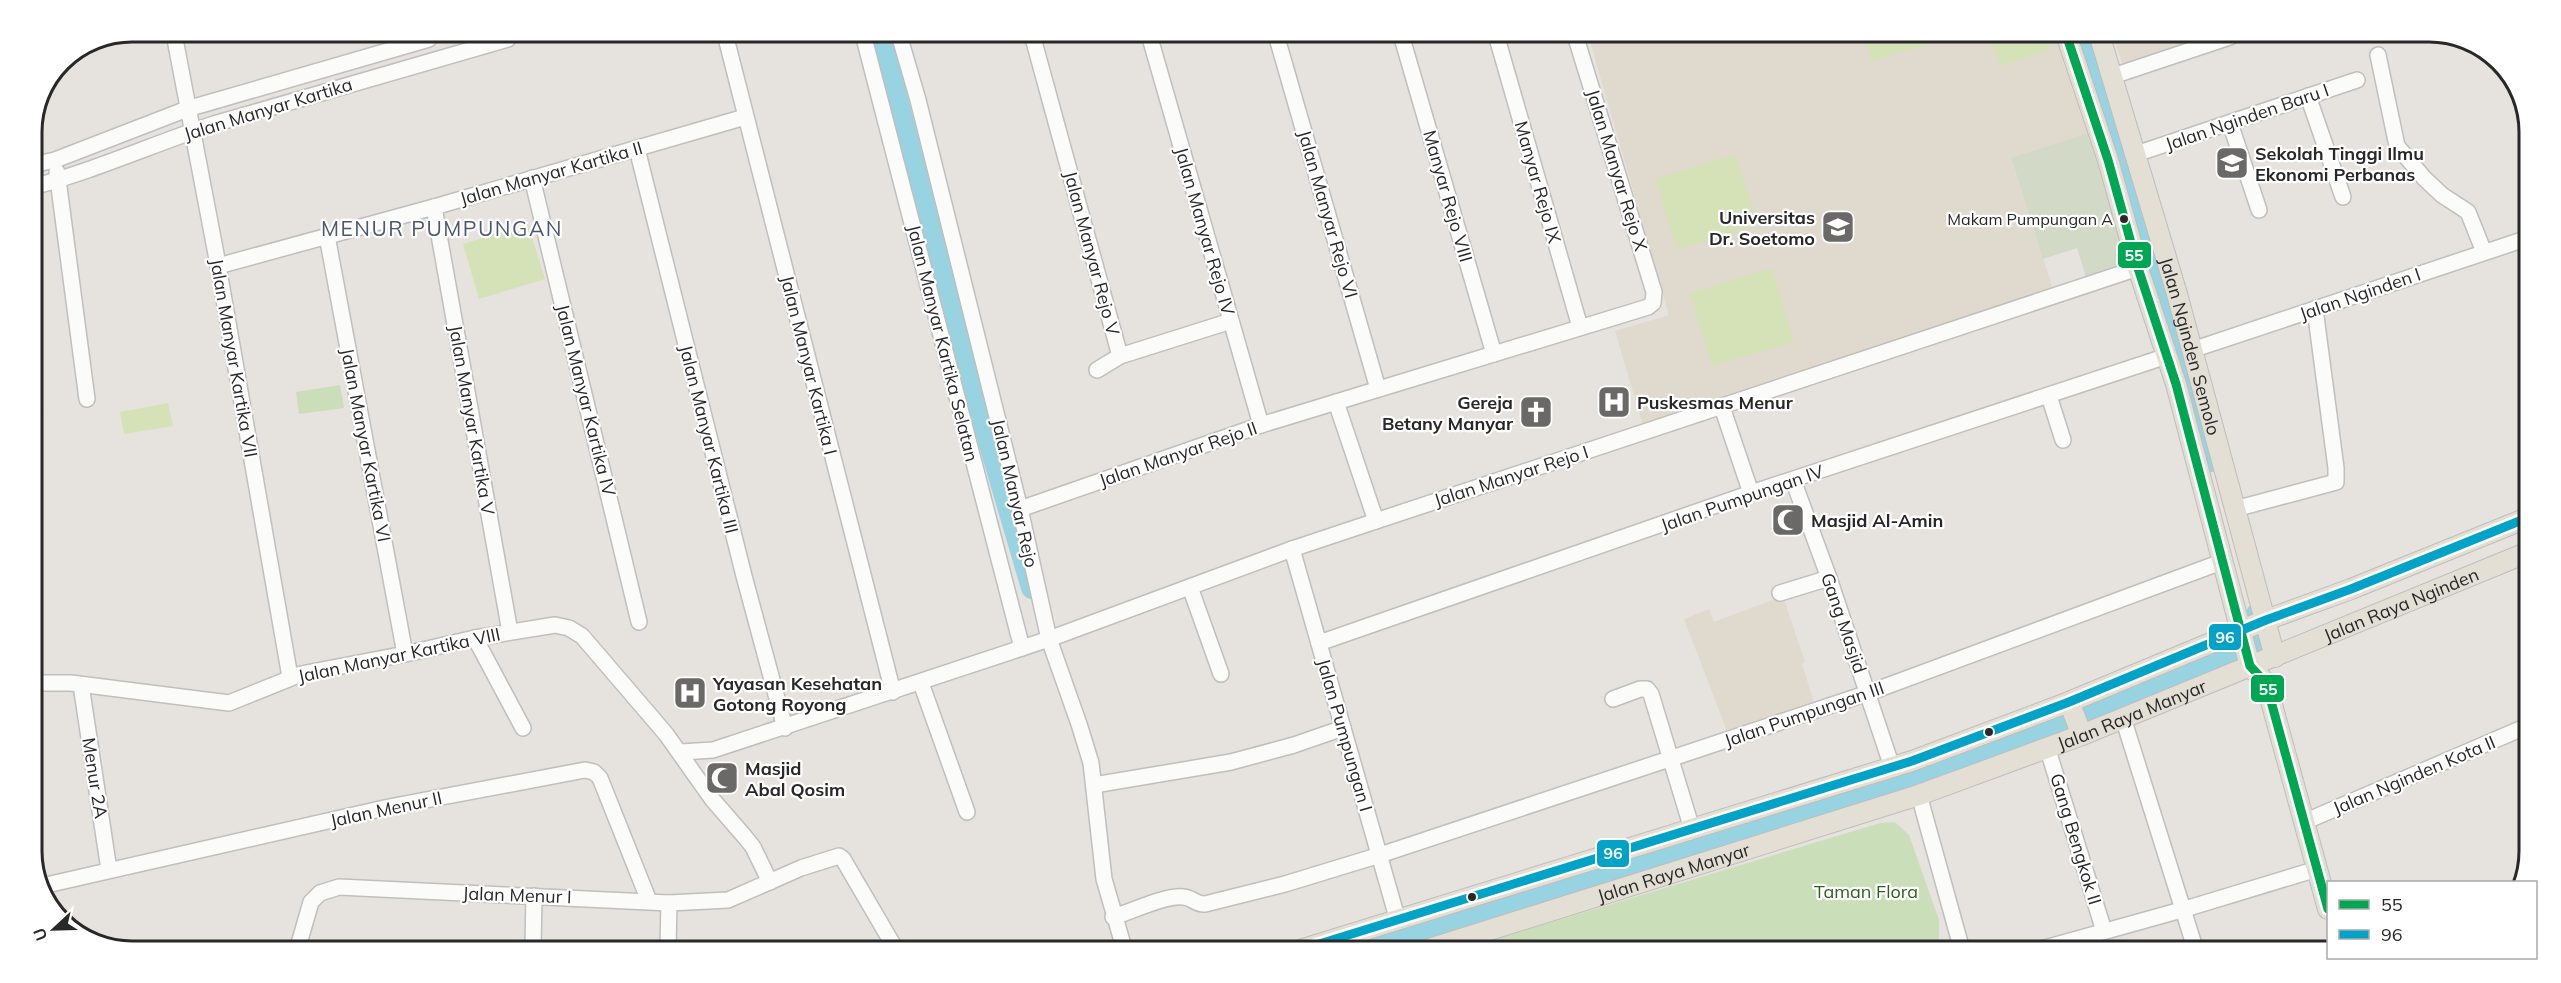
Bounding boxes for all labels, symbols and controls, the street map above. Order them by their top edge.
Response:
street label: Jalan Manyar Kartika [181,72,355,146]
street label: Jalan Nginden Baru I [2162,78,2332,156]
street label: Jalan Manyar Rejo X [1581,86,1653,254]
street label: Manyar Rejo IX [1510,118,1566,246]
street label: Jalan Manyar Rejo VI [1293,127,1363,301]
street label: Manyar Rejo VIII [1418,127,1478,265]
street label: Jalan Manyar Kartika II [457,136,645,210]
place label: Sekolah Tinggi Ilmu Ekonomi Perbanas [2255,142,2424,186]
street label: Jalan Manyar Rejo IV [1170,144,1240,318]
school or university icon: Sekolah Tinggi Ilmu Ekonomi Perbanas [2214,145,2250,181]
street label: Jalan Manyar Rejo V [1059,168,1125,338]
place label: Universitas Dr. Soetomo [1709,206,1815,250]
school or university icon: Universitas Dr. Soetomo [1820,209,1856,245]
place label: Makam Pumpungan A [1947,209,2113,229]
marker: Makam Pumpungan A [2118,213,2130,225]
district label: MENUR PUMPUNGAN [321,215,563,241]
street label: Jalan Manyar Kartika Selatan [902,222,984,464]
line badge: 55 [2117,241,2152,269]
text: 55 [2124,245,2144,265]
street label: Jalan Nginden Semolo [2155,254,2226,438]
street label: Jalan Manyar Kartika VII [205,257,263,459]
street label: Jalan Nginden I [2296,263,2424,325]
street label: Jalan Manyar Kartika I [776,273,842,457]
street label: Jalan Manyar Kartika IV [551,302,621,499]
street label: Jalan Manyar Kartika V [444,323,500,517]
street label: Jalan Manyar Kartika III [674,342,744,536]
street label: Jalan Manyar Kartika VI [336,346,396,544]
hospital icon: Puskesmas Menur [1596,384,1632,420]
place label: Gereja Betany Manyar [1382,391,1514,435]
place label: Puskesmas Menur [1637,391,1794,414]
church icon: Gereja Betany Manyar [1518,394,1554,430]
street label: Jalan Manyar Rejo [987,416,1043,570]
street label: Jalan Manyar Rejo II [1096,416,1260,492]
street label: Jalan Manyar Rejo I [1431,440,1591,512]
street label: Jalan Pumpungan IV [1658,459,1827,537]
mosque icon: Masjid Al-Amin [1770,502,1806,538]
place label: Masjid Al-Amin [1811,509,1943,532]
street label: Jalan Raya Nginden [2320,562,2482,646]
street label: Gang Masjid [1816,570,1872,676]
street label: Jalan Manyar Kartika VIII [296,622,502,688]
line badge: 96 [2208,623,2242,651]
text: 96 [2215,627,2235,647]
street label: Jalan Pumpungan I [1312,656,1378,814]
place label: Yayasan Kesehatan Gotong Royong [712,672,882,716]
street label: Jalan Raya Manyar [2054,674,2210,755]
line badge: 55 [2250,674,2285,703]
hospital icon: Yayasan Kesehatan Gotong Royong [672,675,708,711]
street label: Jalan Pumpungan III [1721,676,1887,752]
text: 55 [2258,679,2278,699]
unlabelled marker [1983,726,1995,738]
street label: Jalan Nginden Kota II [2329,730,2499,820]
street label: Menur 2A [77,736,113,820]
place label: Masjid Abal Qosim [745,757,845,801]
mosque icon: Masjid Abal Qosim [704,760,740,796]
street label: Gang Bengkok II [2045,771,2107,907]
street label: Jalan Menur II [328,786,444,832]
street label: Jalan Raya Manyar [1594,837,1753,907]
line badge: 96 [1596,839,1630,868]
text: 96 [1603,843,1623,863]
park label: Taman Flora [1814,880,1918,903]
legend [2327,881,2537,959]
street label: Jalan Menur I [462,882,572,908]
unlabelled marker [1466,891,1478,903]
text: 55 [2381,893,2403,916]
north arrow [24,899,84,959]
text: 96 [2381,923,2403,946]
text: U [29,925,52,944]

